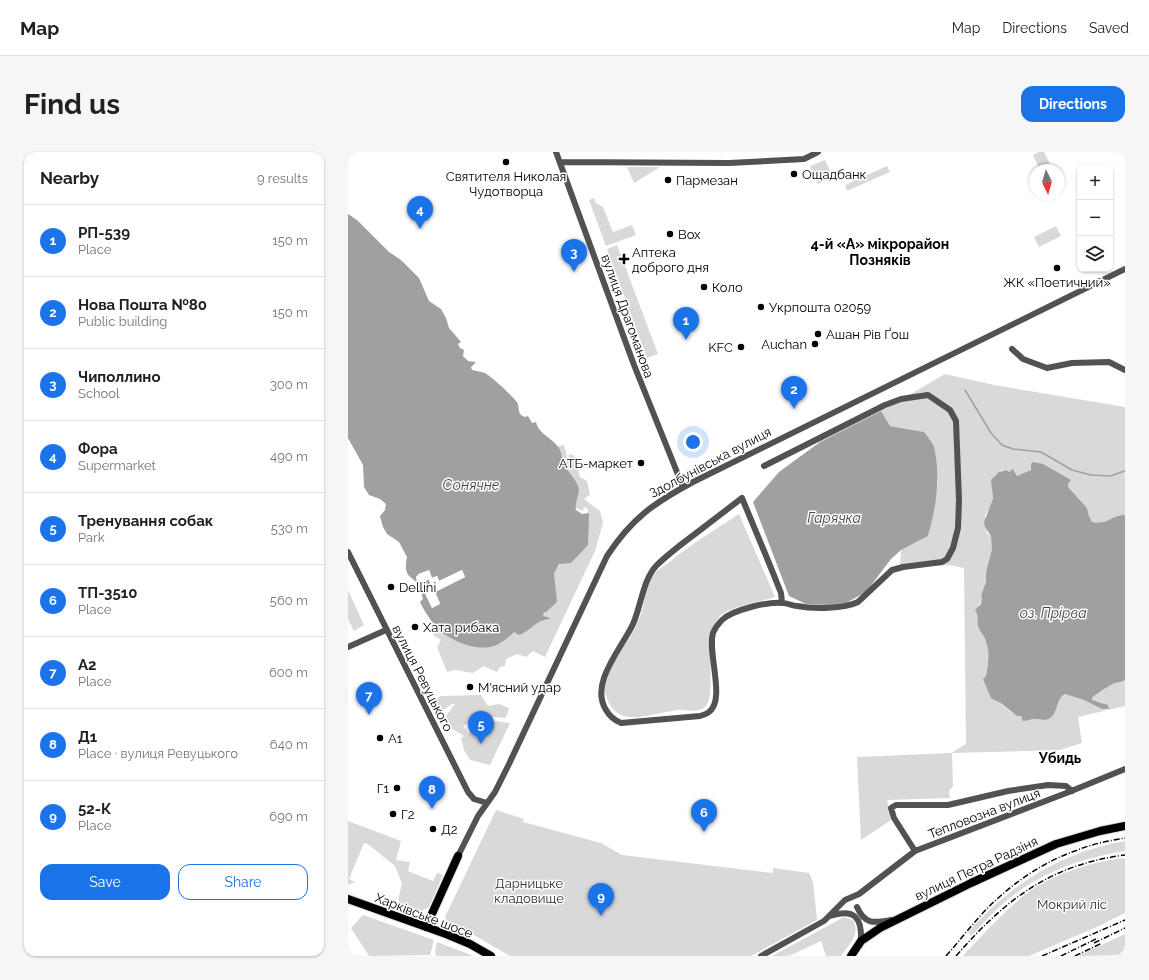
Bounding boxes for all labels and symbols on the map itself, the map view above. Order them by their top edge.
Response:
marker: Святителя Николая Чудотворца [501,157,511,167]
north arrow [1029,164,1065,200]
place label: Ощадбанк [802,167,867,182]
place label: Святителя Николая Чудотворца [446,169,566,199]
marker: Ощадбанк [789,169,799,179]
place label: Пармезан [676,173,738,188]
marker: Пармезан [663,175,673,185]
pin: 4 [407,196,433,229]
place label: Box [678,227,701,242]
marker: Box [665,229,675,239]
district label: 4-й «А» мікрорайон Позняків [811,236,949,268]
pin: 3 [561,239,587,272]
place label: Аптека доброго дня [632,245,709,275]
street label: вулиця Драгоманова [598,252,657,380]
marker: Аптека доброго дня [619,254,629,264]
marker: ЖК «Поетичний» [1052,263,1062,273]
place label: ЖК «Поетичний» [1003,275,1111,290]
place label: Коло [712,280,743,295]
marker: Коло [699,282,709,292]
place label: Укрпошта 02059 [769,300,872,315]
marker: Укрпошта 02059 [756,302,766,312]
pin: 1 [673,307,699,340]
place label: Ашан Рів Ґош [826,327,909,342]
marker: Ашан Рів Ґош [813,329,823,339]
place label: Auchan [761,337,807,352]
marker: Auchan [810,339,820,349]
place label: KFC [708,340,733,355]
marker: KFC [736,342,746,352]
pin: 2 [781,376,807,409]
street label: Здолбунівська вулиця [647,424,774,501]
your location [683,432,703,452]
place label: АТБ-маркет [559,456,633,471]
marker: АТБ-маркет [636,458,646,468]
water label: Сонячне [442,477,500,493]
water label: Гарячка [807,510,861,526]
place label: Dellini [399,580,436,595]
marker: Dellini [386,582,396,592]
water label: оз. Прірва [1019,605,1087,621]
place label: Хата рибака [423,620,499,635]
marker: Хата рибака [410,622,420,632]
street label: вулиця Ревуцького [389,623,456,734]
place label: М'ясний удар [478,680,561,695]
pin: 7 [356,682,382,715]
marker: М'ясний удар [465,682,475,692]
pin: 5 [468,711,494,744]
place label: А1 [388,731,403,746]
marker: А1 [375,733,385,743]
district label: Убидь [1038,750,1082,766]
pin: 8 [419,776,445,809]
place label: Г1 [377,781,389,796]
marker: Г1 [392,783,402,793]
street label: Тепловозна вулиця [926,785,1042,842]
pin: 6 [691,799,717,832]
place label: Г2 [401,807,415,822]
marker: Г2 [388,809,398,819]
place label: Д2 [441,822,458,837]
marker: Д2 [428,824,438,834]
street label: вулиця Петра Радзіня [912,833,1040,904]
park label: Дарницьке кладовище [494,876,564,906]
pin: 9 [588,883,614,916]
street label: Харківське шосе [373,890,475,941]
park label: Мокрий ліс [1037,897,1107,912]

